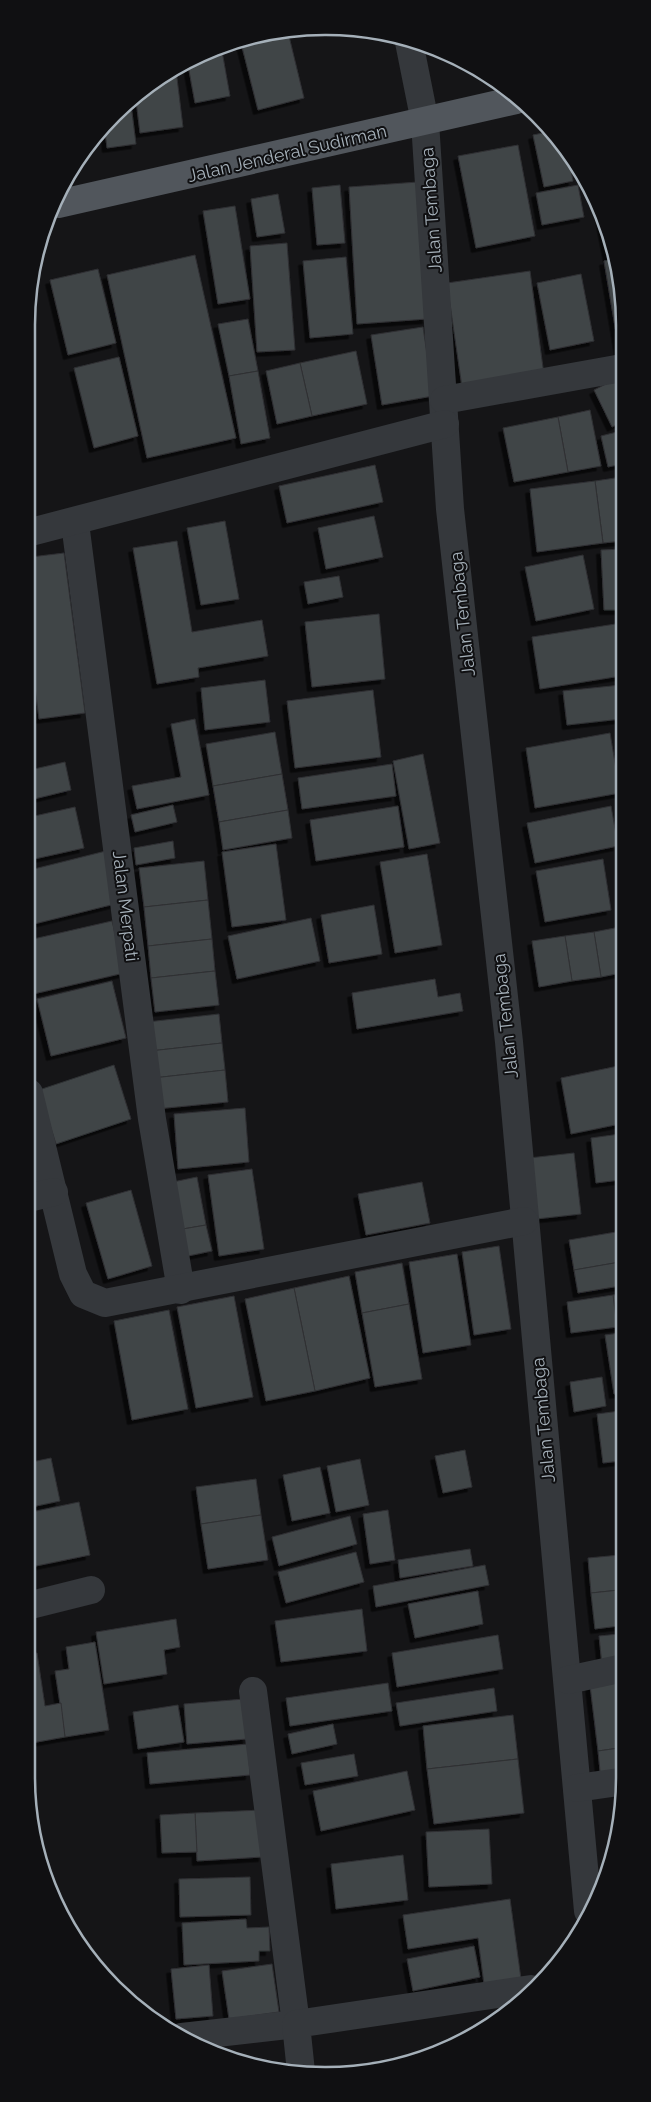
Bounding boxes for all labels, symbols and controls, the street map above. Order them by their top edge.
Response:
street label: Jalan Jenderal Sudirman [185,120,389,186]
street label: Jalan Tembaga [416,147,446,273]
street label: Jalan Tembaga [445,550,479,678]
street label: Jalan Merpati [109,849,143,963]
street label: Jalan Tembaga [488,952,522,1080]
street label: Jalan Tembaga [527,1357,559,1483]

